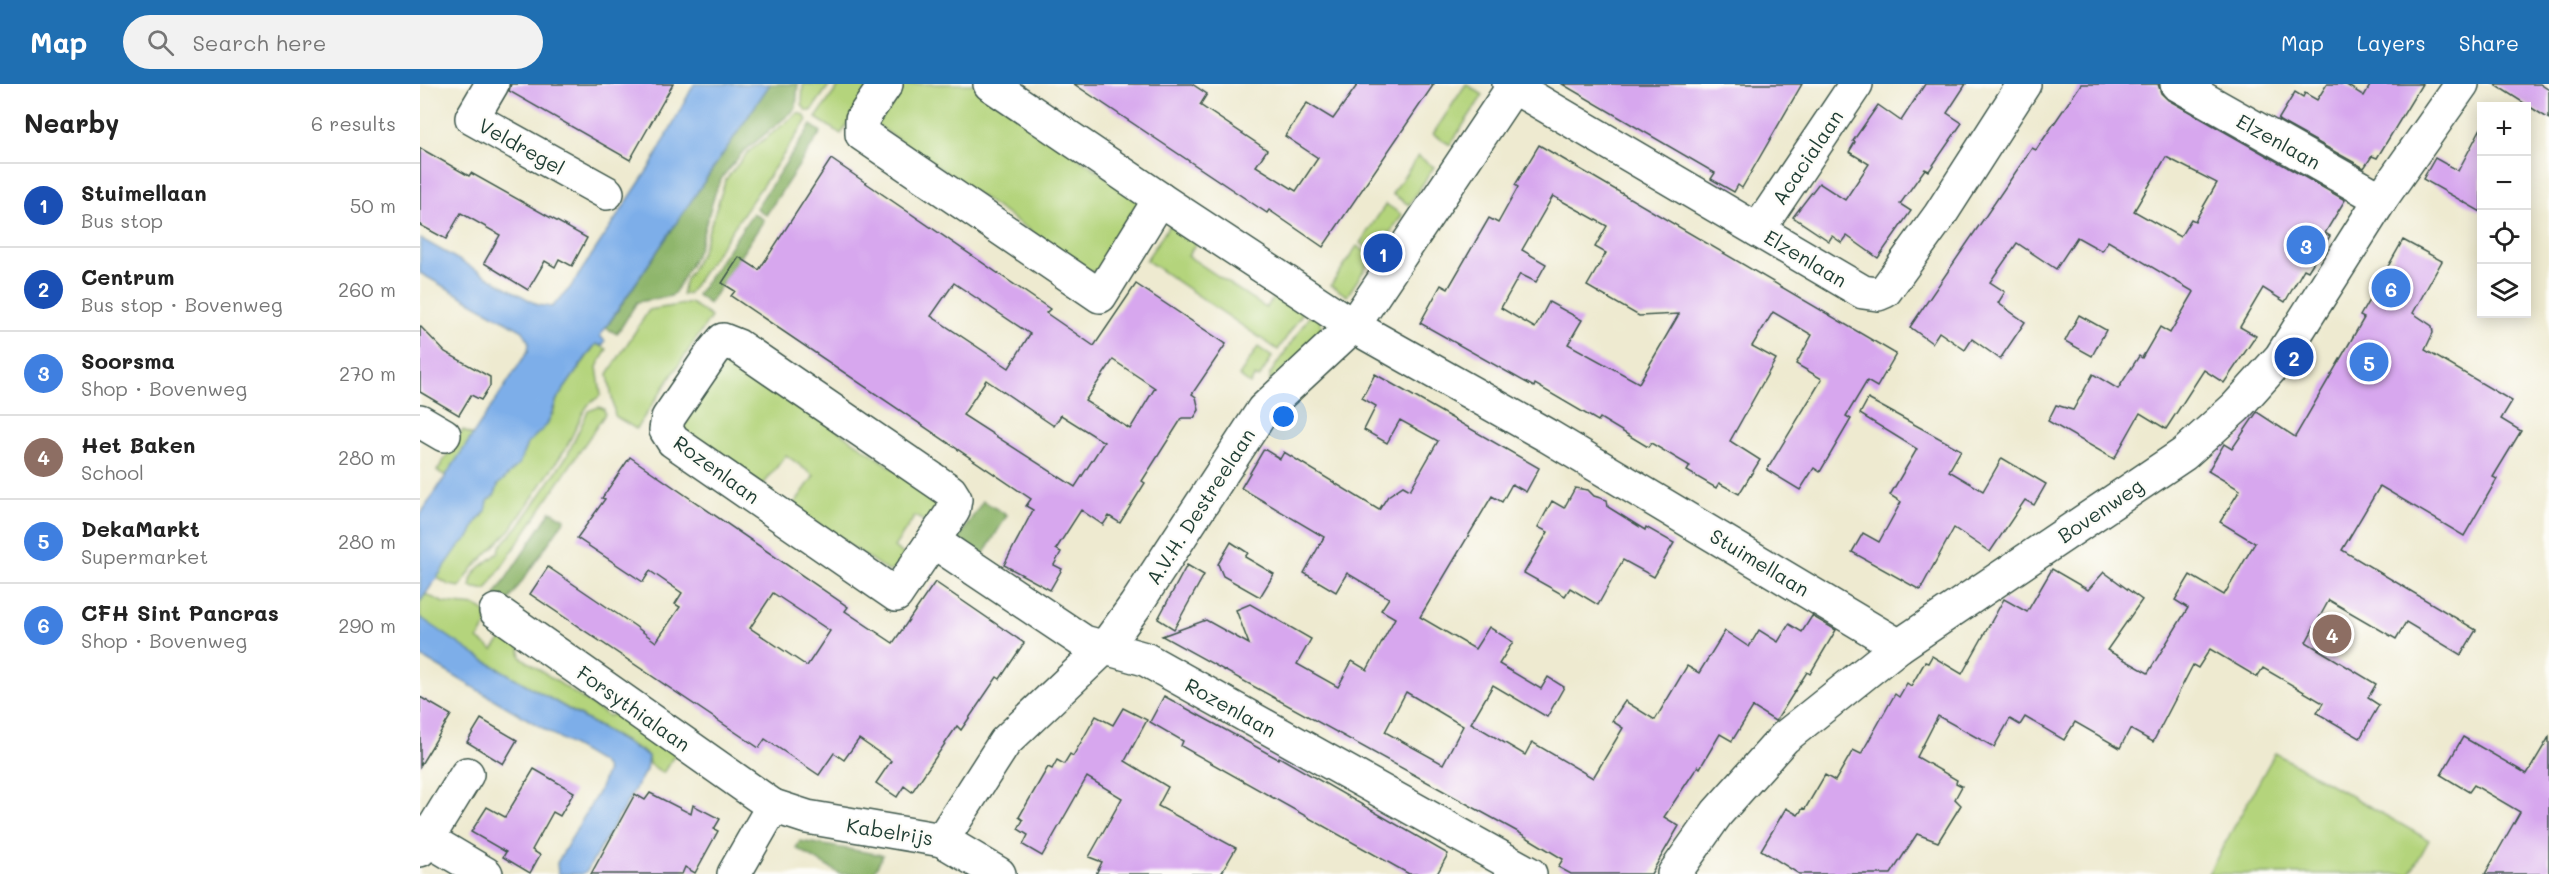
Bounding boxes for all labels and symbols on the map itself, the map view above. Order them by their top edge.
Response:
street label: Acacialaan [1766,104,1848,210]
street label: Elzenlaan [2232,107,2326,175]
street label: Veldregel [474,112,570,180]
pin: 3 [2286,222,2326,268]
street label: Elzenlaan [1760,223,1852,293]
pin: 1 [1364,230,1402,276]
pin: 6 [2372,266,2410,310]
pin: 2 [2274,334,2314,380]
pin: 5 [2350,340,2388,384]
your location [1269,402,1298,431]
street label: A.V.H. Destreelaan [1140,423,1260,589]
street label: Rozenlaan [669,429,765,509]
street label: Bovenweg [2052,472,2148,548]
street label: Stuimellaan [1706,522,1814,602]
pin: 4 [2312,612,2352,656]
street label: Forsythialaan [572,659,696,757]
street label: Rozenlaan [1181,671,1281,743]
street label: Kabelrijs [845,811,935,851]

